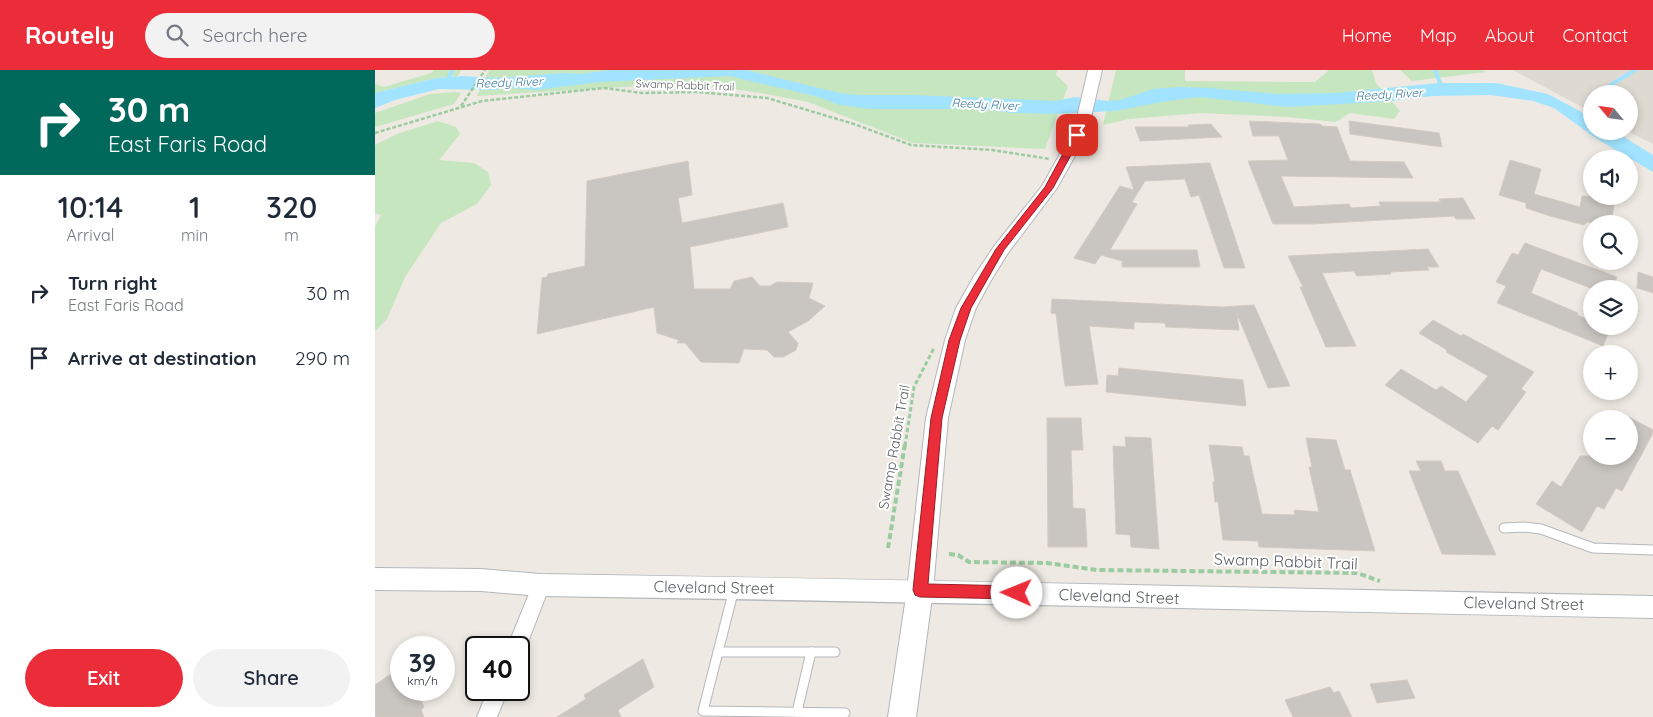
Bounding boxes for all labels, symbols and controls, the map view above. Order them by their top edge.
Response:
search box [145,13,495,58]
text: Routely [25,20,115,50]
icon: search [163,21,191,49]
text: Search here [203,23,307,47]
text: Home [1342,24,1392,47]
text: Map [1420,24,1457,47]
text: About [1485,24,1535,47]
text: Contact [1563,24,1628,47]
water label: Reedy River [475,73,544,91]
street label: Swamp Rabbit Trail [635,76,735,94]
water label: Reedy River [1355,85,1424,103]
north arrow [1583,85,1637,140]
map controls [1583,85,1638,465]
text: 30 m [108,87,190,131]
icon: right [25,90,90,155]
water label: Reedy River [951,95,1020,113]
pin [1056,114,1098,156]
icon: arrive [1063,121,1091,149]
text: East Faris Road [108,130,267,158]
button: sound [1583,150,1638,205]
text: 10:14 [58,188,123,226]
text: 1 [189,188,200,226]
text: 320 [266,188,317,226]
button: search [1583,215,1638,270]
text: Arrival [67,225,114,245]
text: min [181,225,208,245]
text: m [284,225,299,245]
text: Turn right [68,271,157,295]
icon: right [25,279,53,307]
button: layers [1583,280,1638,335]
text: 30 m [306,281,350,305]
text: East Faris Road [68,295,184,315]
icon: arrive [25,344,53,372]
button: + [1583,345,1638,400]
text: Arrive at destination [68,346,257,370]
text: 290 m [295,346,350,370]
street label: Swamp Rabbit Trail [874,383,914,511]
button: − [1583,410,1638,465]
street label: Swamp Rabbit Trail [1214,548,1358,574]
position arrow [990,566,1042,618]
street label: Cleveland Street [653,576,775,598]
street label: Cleveland Street [1058,584,1180,608]
street label: Cleveland Street [1463,592,1585,614]
speed limit sign: 40 [465,636,530,701]
text: 39 [409,647,436,678]
button: Exit [25,649,183,707]
button: Share [193,649,350,707]
text: km/h [407,673,438,688]

